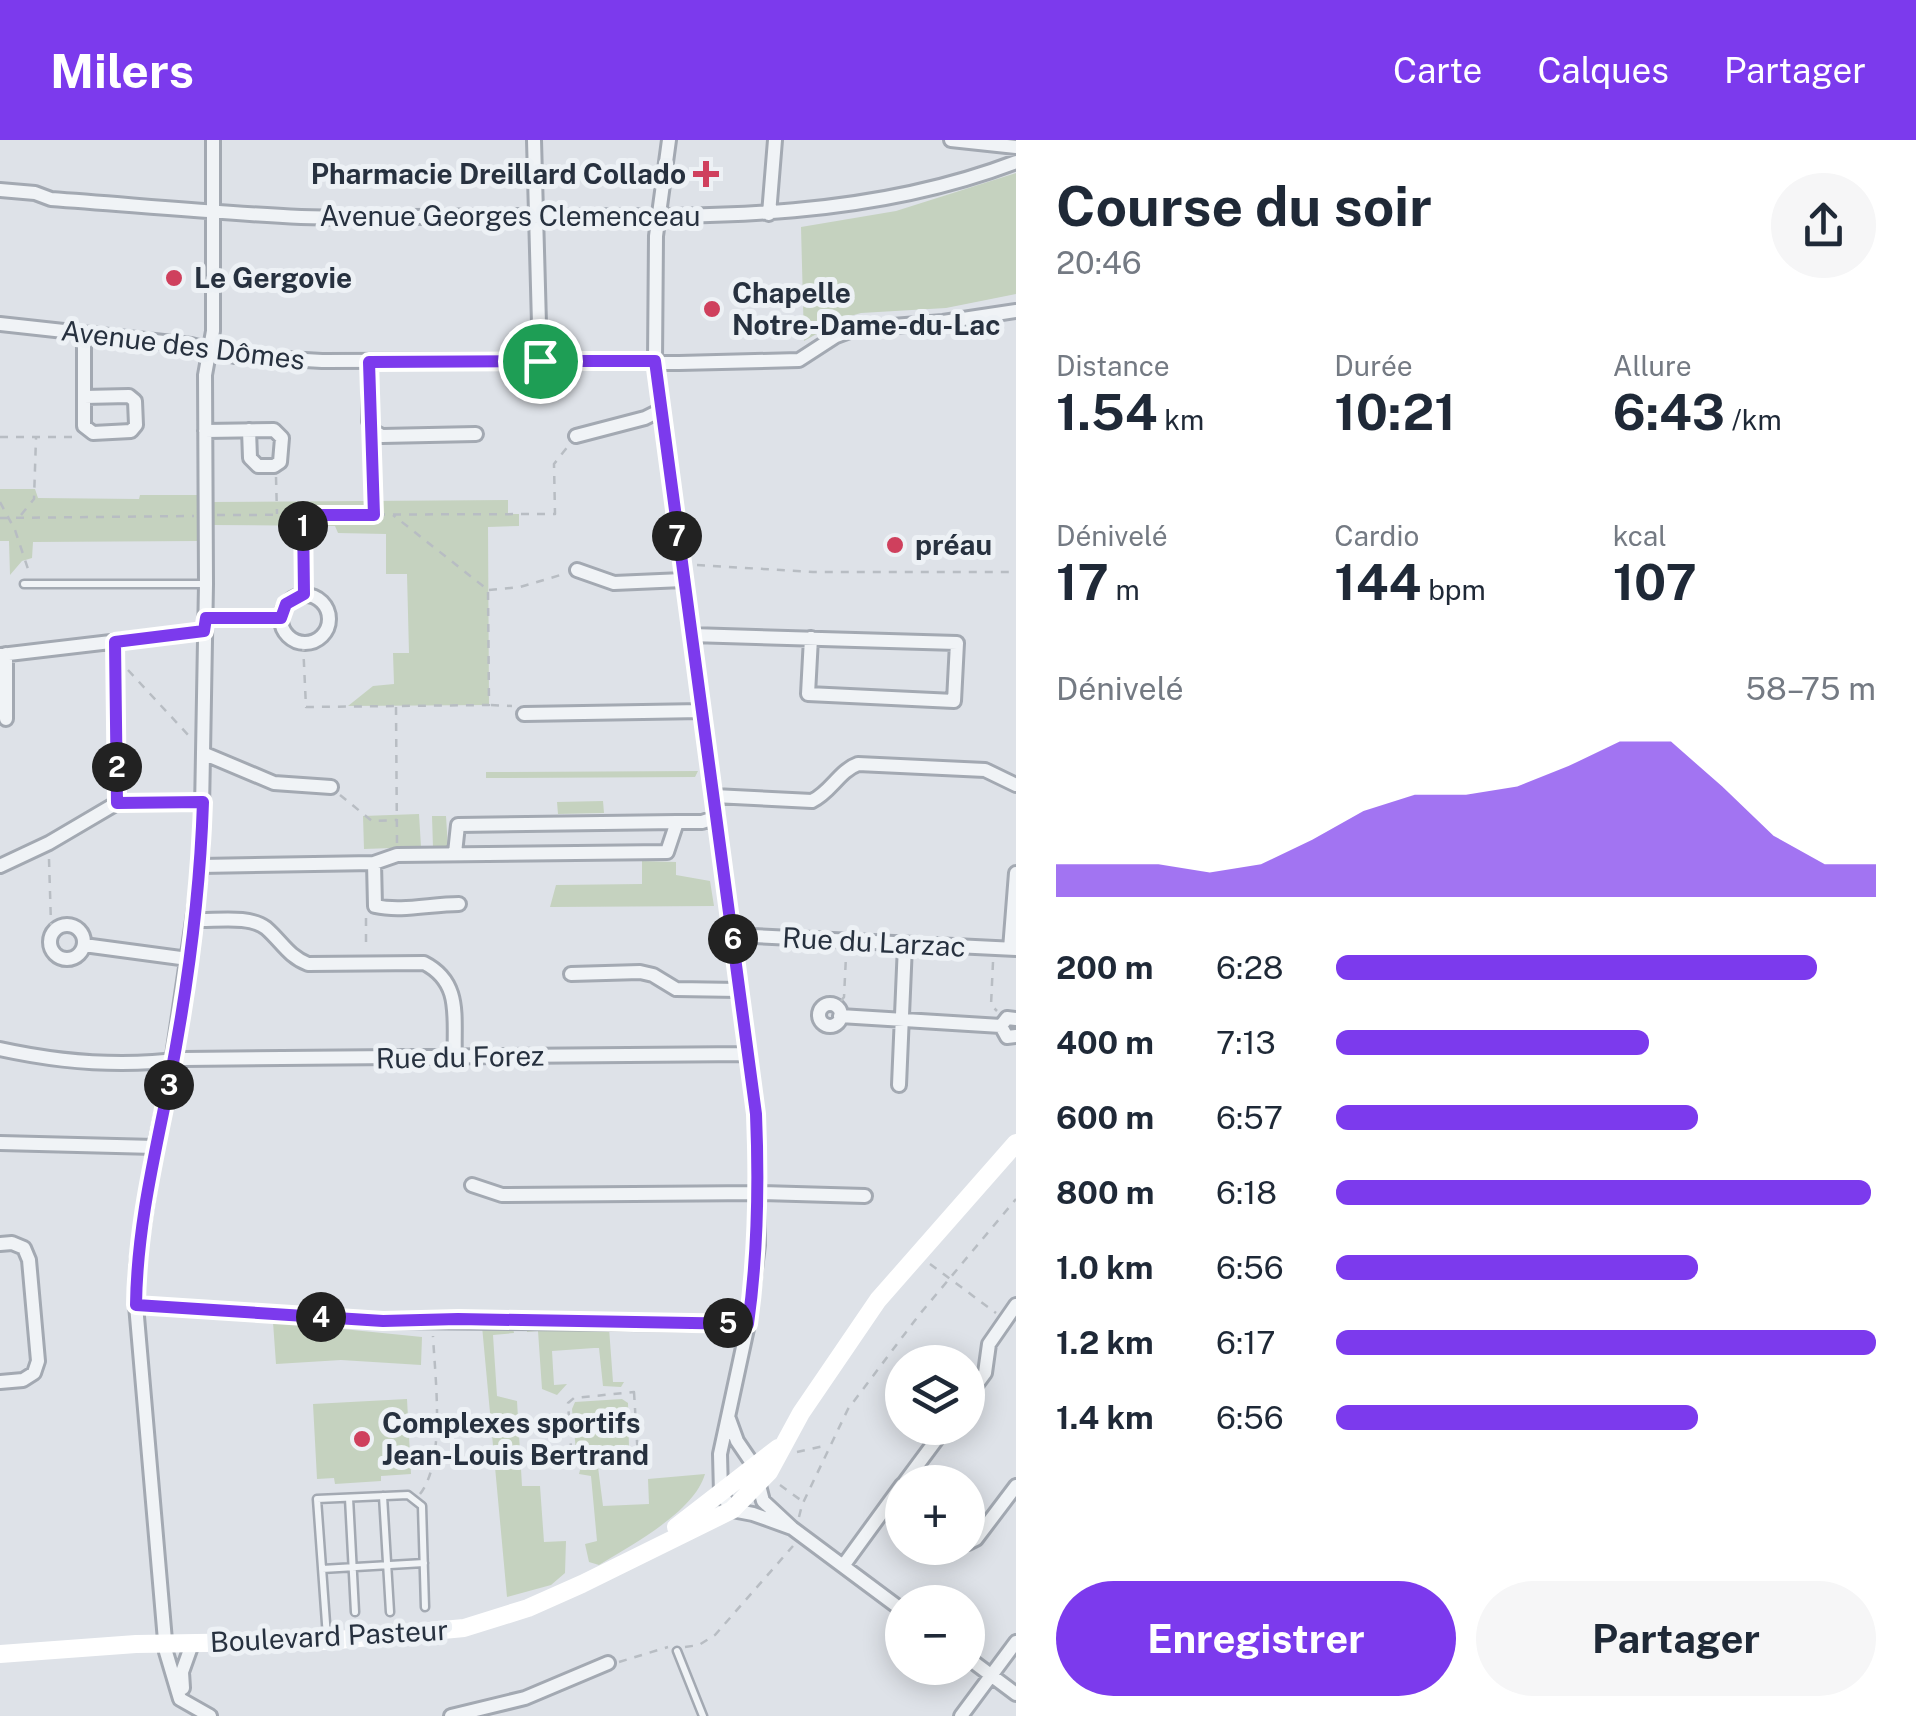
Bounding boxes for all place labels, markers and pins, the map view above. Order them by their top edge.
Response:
place label: Pharmacie Dreillard Collado [311,157,686,190]
marker: Pharmacie Dreillard Collado [695,163,717,185]
place label: Le Gergovie [194,261,352,294]
marker: Le Gergovie [163,267,185,289]
place label: Chapelle Notre-Dame-du-Lac [732,276,1001,341]
marker: Chapelle Notre-Dame-du-Lac [701,298,723,320]
pin [498,319,583,404]
pin: 1 [278,501,328,551]
pin: 7 [652,511,702,561]
place label: préau [915,528,992,561]
marker: préau [884,534,906,556]
pin: 2 [92,742,142,792]
pin: 6 [708,914,758,964]
pin: 3 [144,1060,194,1110]
pin: 4 [296,1292,346,1342]
pin: 5 [703,1298,753,1348]
place label: Complexes sportifs Jean-Louis Bertrand [382,1406,649,1471]
marker: Complexes sportifs Jean-Louis Bertrand [351,1428,373,1450]

